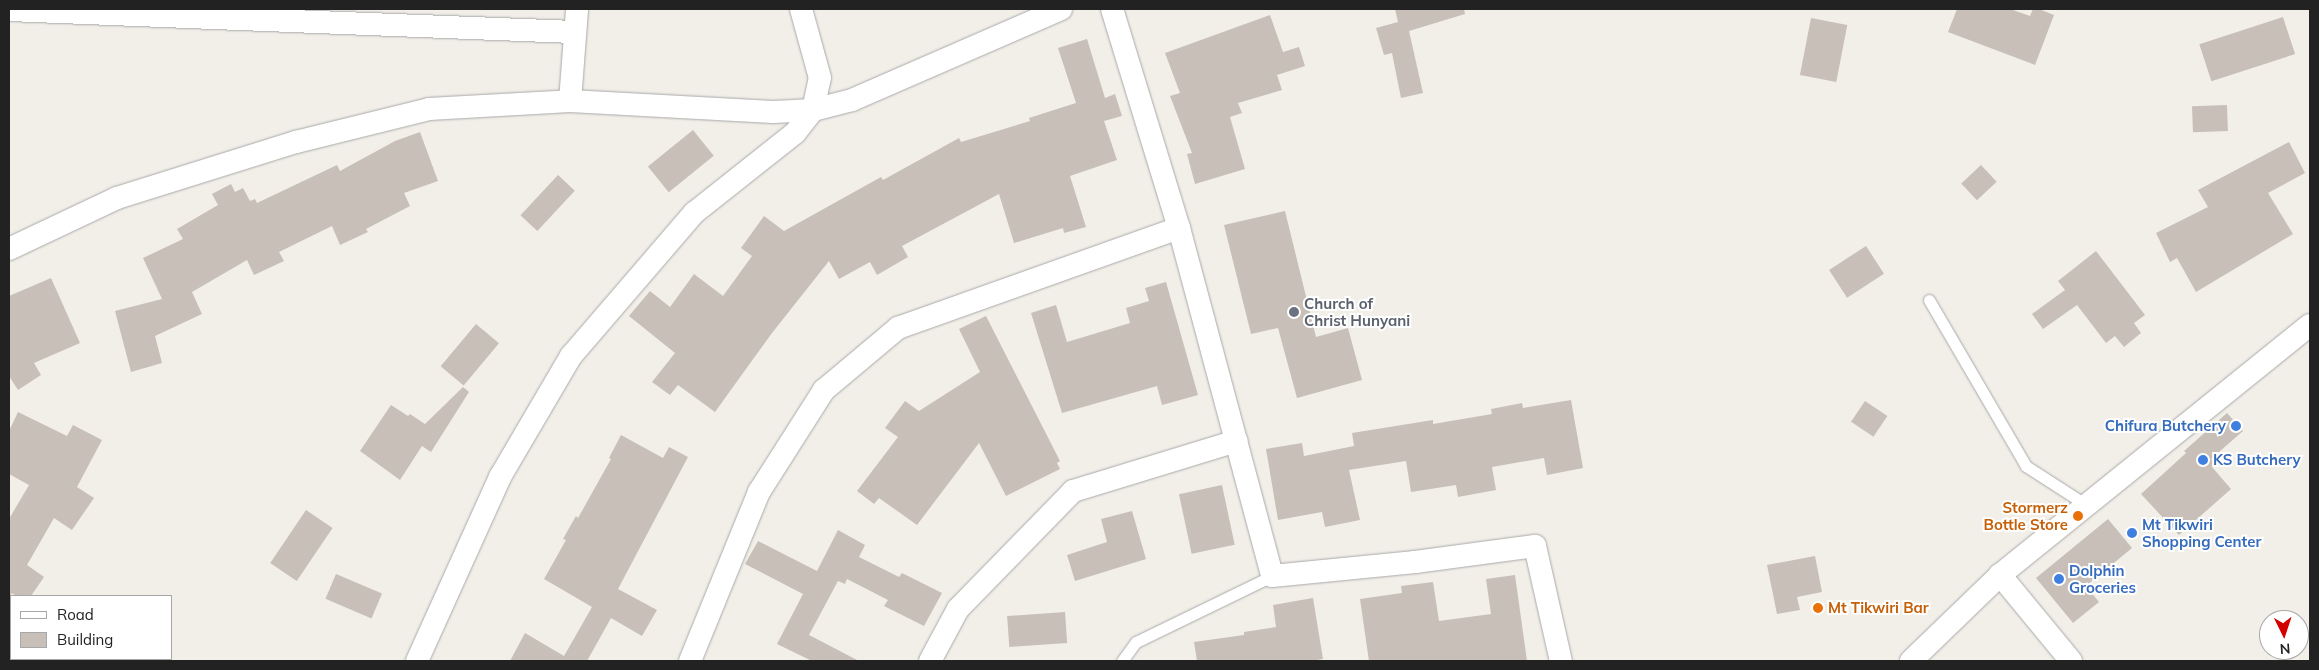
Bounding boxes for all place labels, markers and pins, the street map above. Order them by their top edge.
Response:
place label: Church of Christ Hunyani [1304,294,1410,329]
marker: Church of Christ Hunyani [1288,306,1300,318]
place label: Chifura Butchery [2105,417,2226,435]
marker: Chifura Butchery [2230,420,2242,432]
place label: KS Butchery [2213,451,2301,469]
marker: KS Butchery [2197,454,2209,466]
place label: Stormerz Bottle Store [1984,498,2068,533]
marker: Stormerz Bottle Store [2072,510,2084,522]
place label: Mt Tikwiri Shopping Center [2142,515,2261,550]
marker: Mt Tikwiri Shopping Center [2126,527,2138,539]
place label: Dolphin Groceries [2069,561,2136,596]
marker: Dolphin Groceries [2053,573,2065,585]
place label: Mt Tikwiri Bar [1828,599,1929,617]
marker: Mt Tikwiri Bar [1812,602,1824,614]

